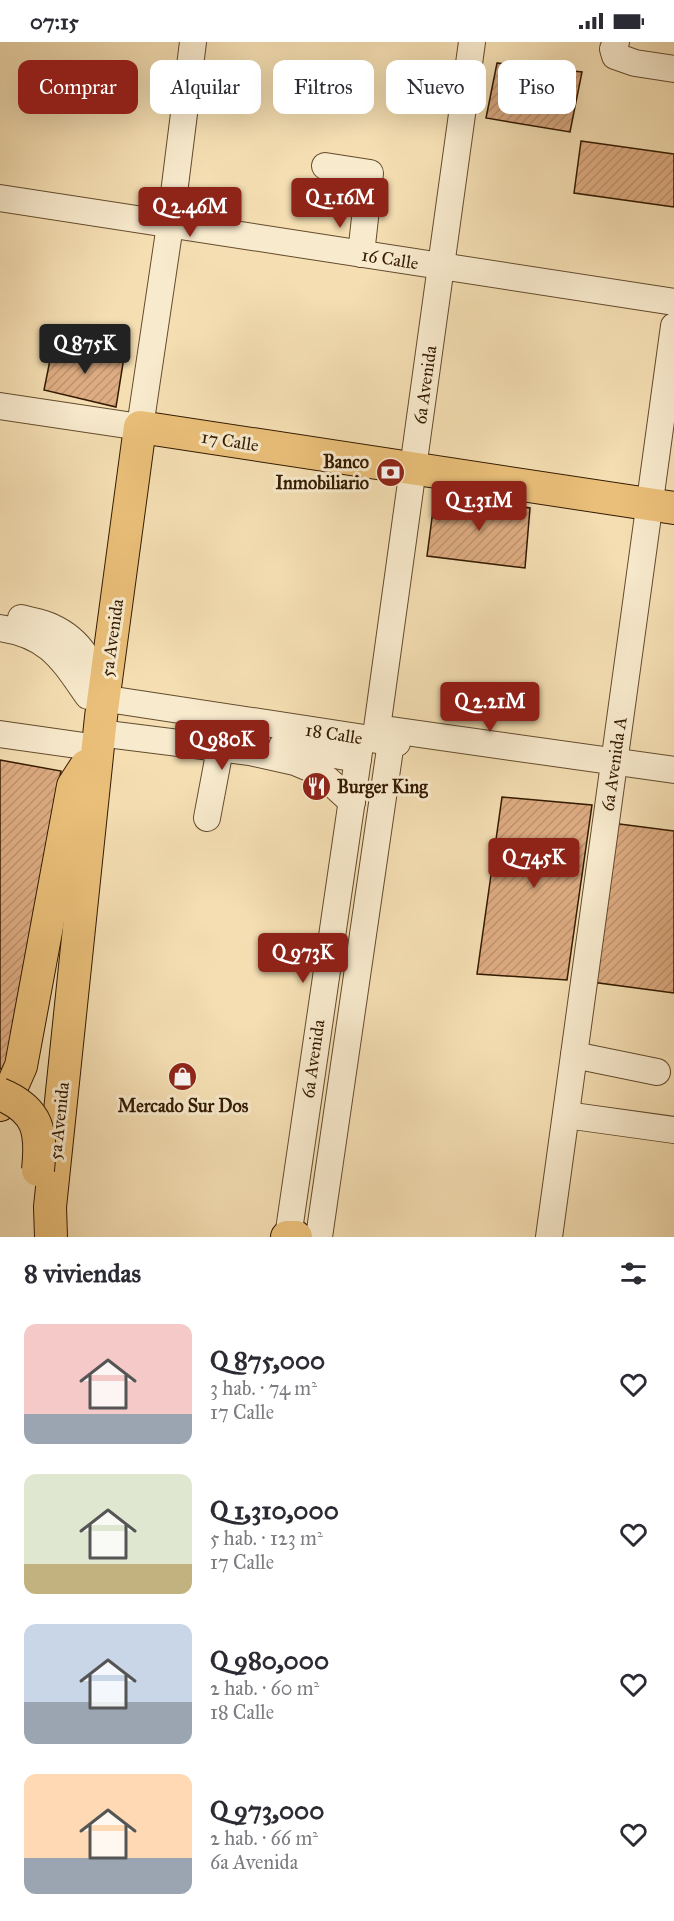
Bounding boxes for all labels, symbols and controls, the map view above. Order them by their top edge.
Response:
text: 07:15 [30,8,79,35]
chip: Comprar [18,60,138,114]
chip: Alquilar [150,60,261,114]
chip: Filtros [273,60,374,114]
chip: Nuevo [386,60,486,114]
chip: Piso [498,60,576,114]
pin: Q 1.16M [285,178,395,229]
text: Q 1.16M [305,185,375,209]
pin: Q 2.46M [135,187,245,238]
text: Q 2.46M [152,194,228,218]
street label: 16 Calle [360,244,420,274]
pin: Q 875K [36,324,134,375]
text: Q 875K [53,331,117,355]
street label: 6a Avenida [409,344,441,426]
street label: 17 Calle [200,426,260,456]
place label: Banco Inmobiliario [275,451,369,494]
bank icon: Banco Inmobiliario [374,456,406,488]
pin: Q 1.31M [424,481,534,532]
text: Q 1.31M [445,488,513,512]
street label: 5a Avenida [96,597,128,678]
pin: Q 2.21M [435,682,545,733]
text: Q 2.21M [454,689,526,713]
street label: 6a Avenida A [596,715,632,813]
street label: 18 Calle [304,719,364,749]
pin: Q 980K [173,720,271,771]
text: Q 980K [189,727,255,751]
restaurant icon: Burger King [300,771,332,803]
place label: Burger King [337,776,428,799]
pin: Q 745K [485,838,583,889]
text: Q 745K [502,845,566,869]
pin: Q 973K [254,933,352,984]
text: Q 973K [272,940,334,964]
street label: 6a Avenida [297,1018,329,1100]
shop icon: Mercado Sur Dos [167,1061,199,1093]
street label: 5a Avenida [44,1080,74,1161]
place label: Mercado Sur Dos [118,1095,249,1117]
text: 8 viviendas [24,1257,141,1289]
icon: filters [617,1257,650,1290]
text: Q 875,000 [210,1344,325,1376]
icon: home [72,1348,144,1420]
icon: heart [617,1368,650,1401]
text: 3 hab. · 74 m² [210,1376,317,1400]
text: 17 Calle [210,1400,274,1424]
text: Q 1,310,000 [210,1494,339,1526]
icon: home [72,1498,144,1570]
icon: heart [617,1518,650,1551]
text: 5 hab. · 123 m² [210,1526,323,1550]
text: 17 Calle [210,1550,274,1574]
text: Q 980,000 [210,1644,329,1676]
icon: home [72,1648,144,1720]
icon: heart [617,1668,650,1701]
text: 2 hab. · 60 m² [210,1676,319,1700]
text: 18 Calle [210,1700,274,1724]
text: Q 973,000 [210,1794,324,1826]
icon: home [72,1798,144,1870]
icon: heart [617,1818,650,1851]
text: 2 hab. · 66 m² [210,1826,318,1850]
text: 6a Avenida [210,1850,298,1874]

